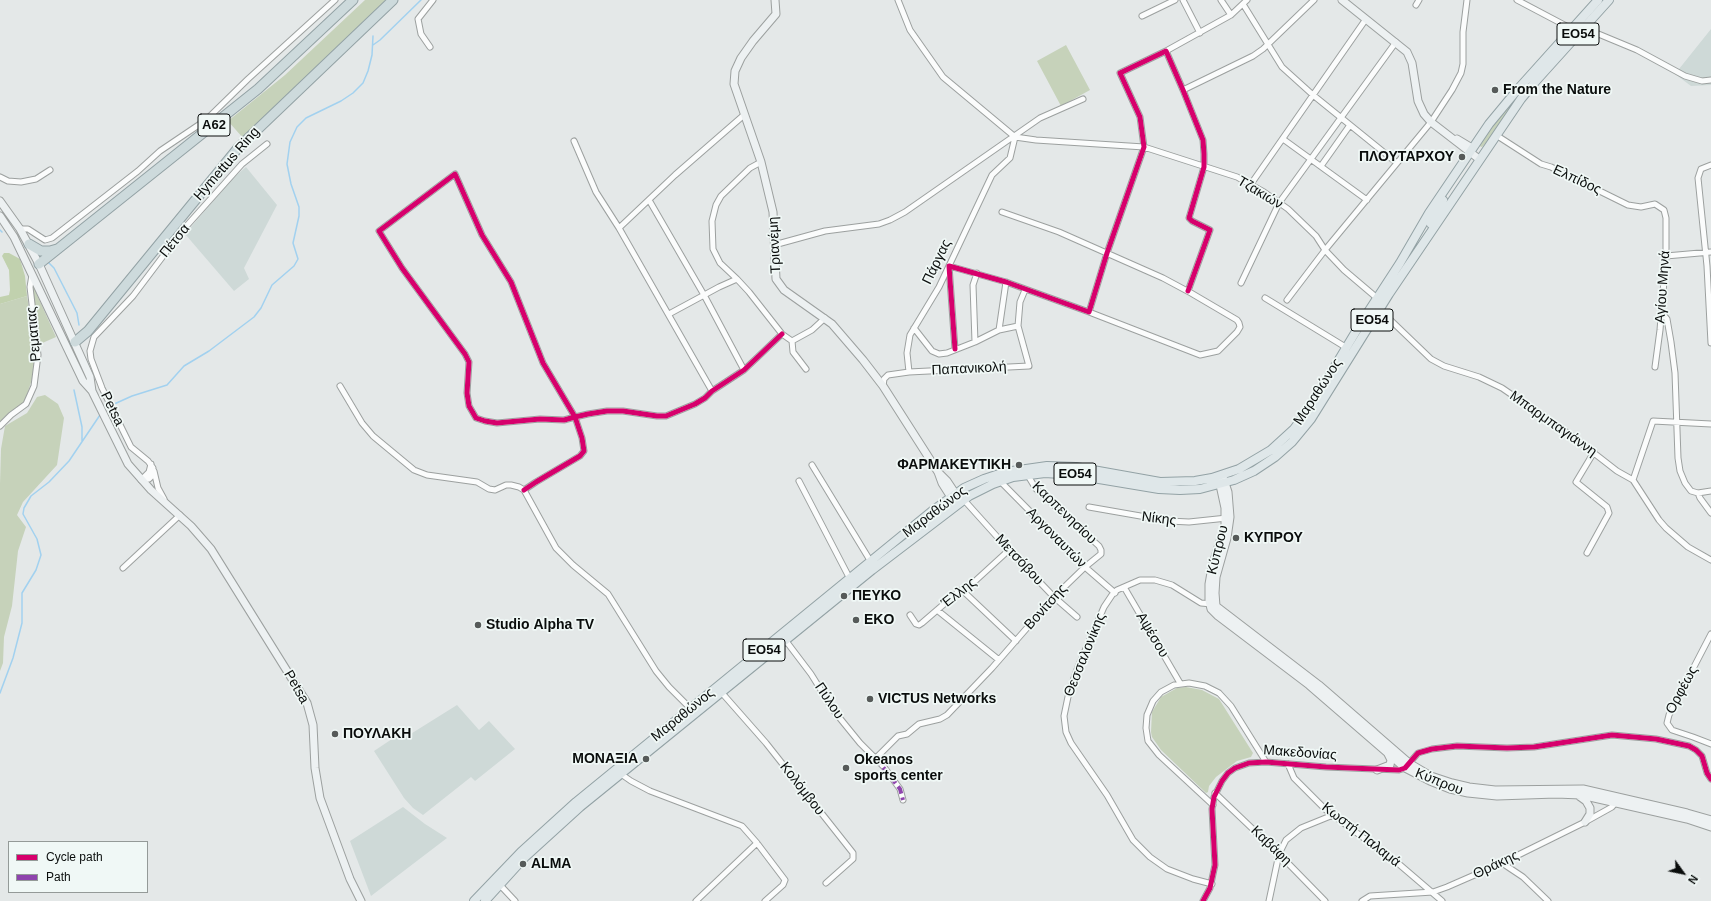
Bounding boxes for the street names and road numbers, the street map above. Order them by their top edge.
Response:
road number: ΕΟ54 [1557,23,1599,45]
road number: Α62 [198,114,230,136]
street label: Hymettus Ring [191,124,263,204]
street label: Ελπίδος [1550,162,1604,198]
street label: Τζακιών [1234,173,1286,213]
street label: Τριανέμη [765,216,785,274]
street label: Πέτσα [156,221,194,261]
street label: Πάργας [919,237,955,287]
street label: Αγίου Μηνά [1652,250,1674,324]
street label: Ρεματιας [23,306,45,362]
road number: ΕΟ54 [1351,309,1393,331]
street label: Μαραθώνος [1290,356,1346,428]
street label: Παπανικολή [931,359,1007,379]
street label: Μπαρμπαγιάννη [1506,388,1600,460]
street label: Petsa [97,389,127,429]
road number: ΕΟ54 [1054,463,1096,485]
street label: Καρπενησίου [1028,478,1100,548]
street label: Μαραθώνος [900,482,970,542]
street label: Αργοναυτών [1022,504,1090,572]
street label: Νίκης [1141,509,1177,529]
street label: Κύπρου [1204,524,1232,576]
street label: Μετσόβου [991,531,1047,589]
street label: Έλλης [938,574,980,612]
street label: Βονίτσης [1021,581,1071,633]
street label: Αψέσου [1132,609,1172,661]
street label: Θεσσαλονίκης [1061,611,1109,699]
road number: ΕΟ54 [743,639,785,661]
street label: Ορφέως [1662,663,1702,717]
street label: Petsa [280,667,312,707]
street label: Πύλου [811,680,847,722]
street label: Μαραθώνος [648,685,718,745]
street label: Μακεδονίας [1263,742,1337,764]
street label: Κολόμβου [776,759,828,819]
street label: Κύπρου [1413,765,1465,799]
street label: Κωστή Παλαμά [1318,799,1404,871]
street label: Καβάφη [1247,822,1295,870]
street label: Θράκης [1470,847,1522,883]

